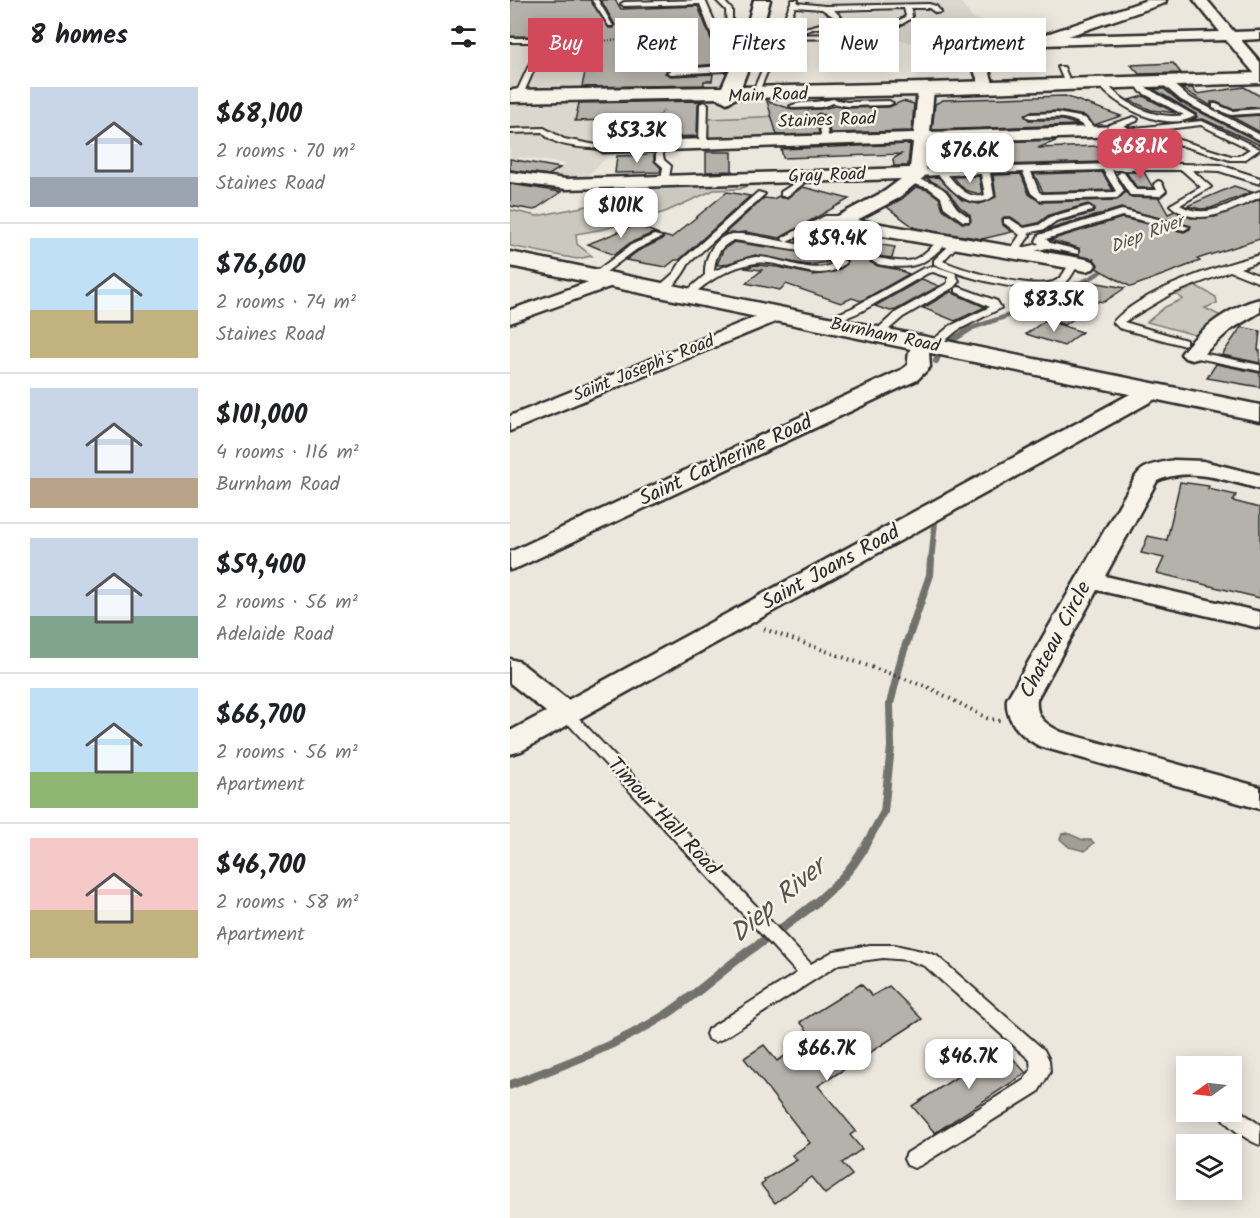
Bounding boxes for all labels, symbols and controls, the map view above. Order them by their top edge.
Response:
text: 8 homes [30,15,128,57]
chip: Buy [528,18,603,72]
chip: Rent [615,18,698,72]
chip: Filters [710,18,807,72]
chip: New [819,18,899,72]
chip: Apartment [911,18,1046,72]
icon: filters [447,20,480,53]
street label: Main Road [728,80,809,112]
text: $68,100 [216,94,302,136]
street label: Staines Road [778,105,877,137]
icon: home [78,111,150,183]
pin: $53.3K [588,113,686,164]
text: $53.3K [607,116,667,148]
pin: $68.1K [1091,129,1189,180]
text: $68.1K [1111,132,1169,164]
pin: $76.6K [921,133,1019,184]
text: 2 rooms · 70 m² [216,136,355,168]
text: $76.6K [940,136,1000,168]
street label: Gray Road [788,160,867,192]
text: Staines Road [216,168,325,200]
pin: $101K [579,188,663,239]
text: $101K [598,191,644,223]
water label: Diep River [1106,206,1192,262]
pin: $59.4K [789,221,887,272]
text: $59.4K [808,224,868,256]
text: $76,600 [216,245,305,287]
icon: home [78,262,150,334]
pin: $83.5K [1005,282,1103,333]
text: $83.5K [1023,285,1085,317]
text: 2 rooms · 74 m² [216,287,356,319]
street label: Burnham Road [827,310,943,362]
text: Staines Road [216,319,325,351]
street label: Saint Joseph's Road [569,327,720,411]
text: $101,000 [216,395,307,437]
street label: Saint Catherine Road [634,406,819,516]
icon: home [78,412,150,484]
text: 4 rooms · 116 m² [216,437,359,469]
text: Burnham Road [216,469,340,501]
street label: Saint Joans Road [756,516,907,620]
text: $59,400 [216,545,305,587]
icon: home [78,562,150,634]
street label: Chateau Circle [1011,575,1101,704]
text: 2 rooms · 56 m² [216,587,358,619]
text: Adelaide Road [216,619,333,651]
text: $66,700 [216,695,305,737]
icon: home [78,712,150,784]
text: 2 rooms · 56 m² [216,737,358,769]
street label: Timour Hall Road [599,750,727,884]
text: Apartment [216,769,305,801]
text: $46,700 [216,845,305,887]
water label: Diep River [720,845,840,954]
icon: home [78,862,150,934]
text: 2 rooms · 58 m² [216,887,358,919]
text: Apartment [216,919,305,951]
pin: $66.7K [778,1031,876,1082]
text: $66.7K [797,1034,857,1066]
pin: $46.7K [920,1039,1018,1090]
text: $46.7K [939,1042,999,1074]
north arrow [1176,1056,1242,1122]
map controls [1176,1056,1242,1200]
button: layers [1176,1134,1242,1200]

